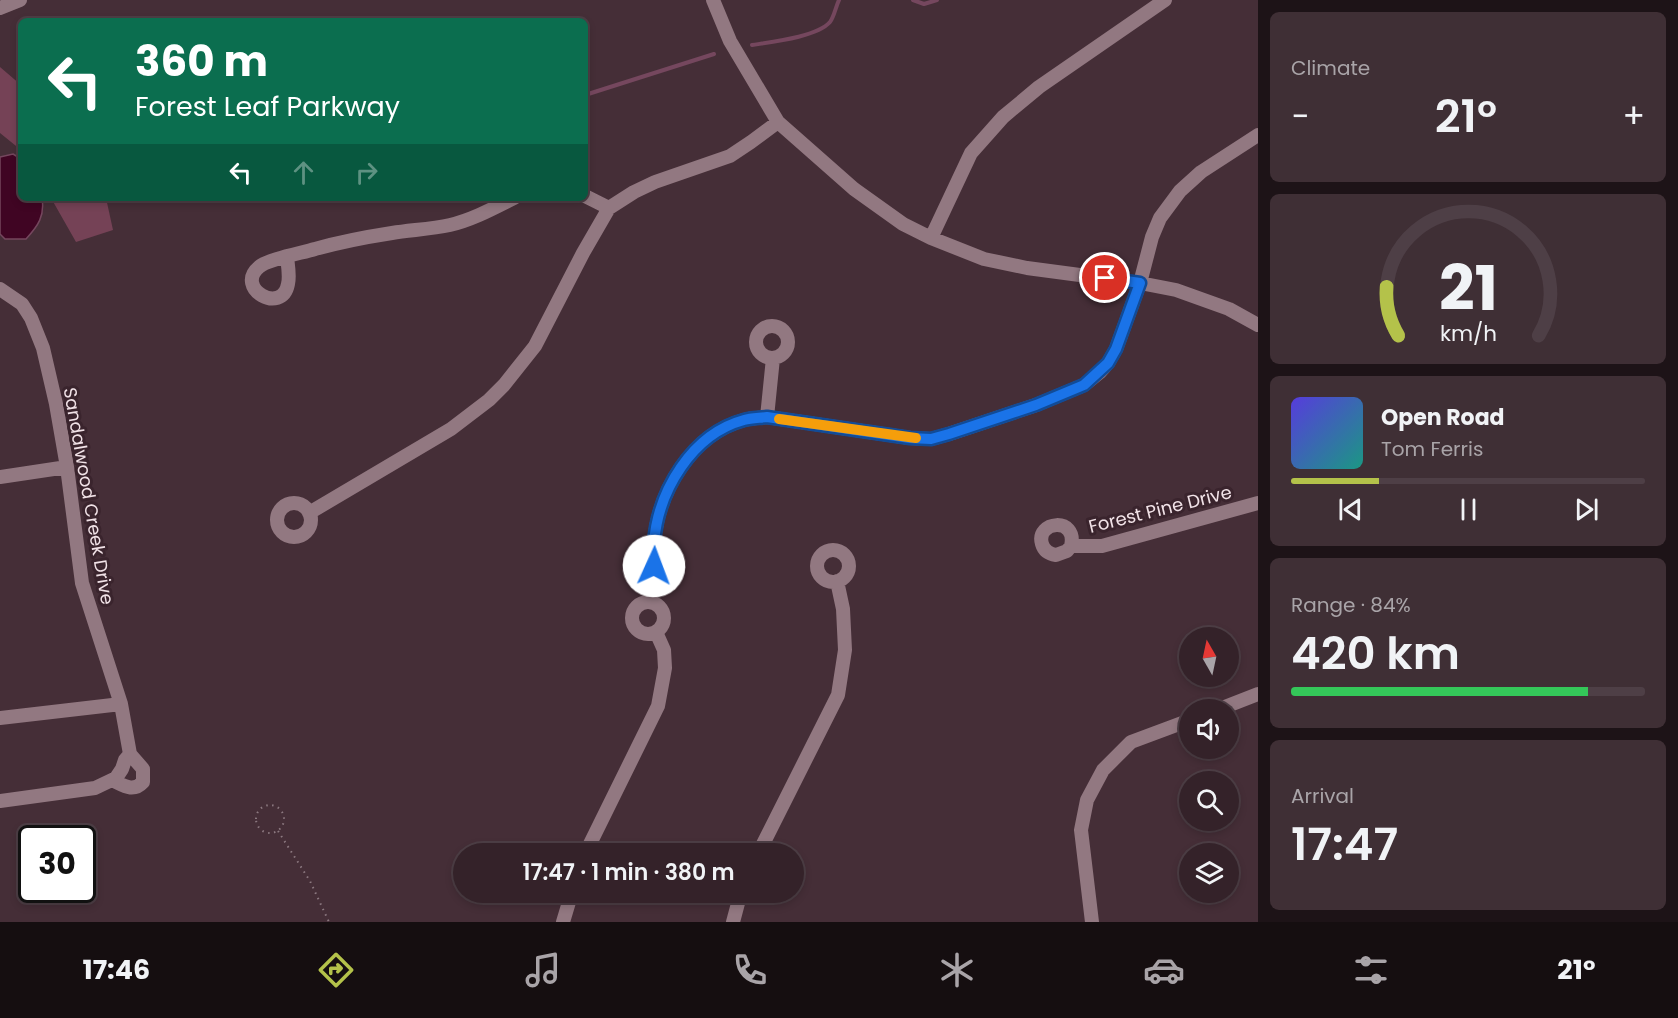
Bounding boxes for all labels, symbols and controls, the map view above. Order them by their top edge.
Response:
text: 360 m [135,32,268,91]
icon: left [36,42,114,120]
text: Climate [1291,54,1370,82]
text: 21° [1435,85,1497,148]
text: Forest Leaf Parkway [135,88,400,125]
text: − [1291,93,1309,140]
text: + [1622,93,1645,140]
icon: left [224,156,257,189]
icon: ahead [287,156,320,189]
icon: right [350,156,383,189]
text: 21 [1438,244,1498,332]
pin [1079,252,1130,303]
icon: arrive [1088,261,1121,294]
text: km/h [1439,318,1497,349]
street label: Sandalwood Creek Drive [58,386,120,606]
text: Open Road [1381,402,1505,433]
text: Tom Ferris [1381,435,1483,463]
street label: Forest Pine Drive [1086,479,1234,539]
icon: previous [1334,493,1367,526]
icon: pause [1452,493,1485,526]
icon: next [1570,493,1603,526]
position arrow [622,534,686,598]
text: Range · 84% [1291,591,1411,619]
text: 420 km [1291,622,1460,685]
north arrow [1179,627,1239,687]
map controls [1179,627,1239,903]
button: sound [1179,699,1239,759]
button: search [1179,771,1239,831]
text: Arrival [1291,782,1354,810]
text: 17:47 [1291,813,1398,876]
speed limit sign: 30 [18,825,96,903]
button: layers [1179,843,1239,903]
text: 17:47 · 1 min · 380 m [523,857,734,888]
icon: directions [315,949,357,991]
icon: music [522,949,564,991]
icon: phone [729,949,771,991]
icon: climate [936,949,978,991]
icon: car [1143,949,1185,991]
icon: filters [1350,949,1392,991]
text: 17:46 [83,951,150,988]
text: 21° [1557,951,1595,988]

